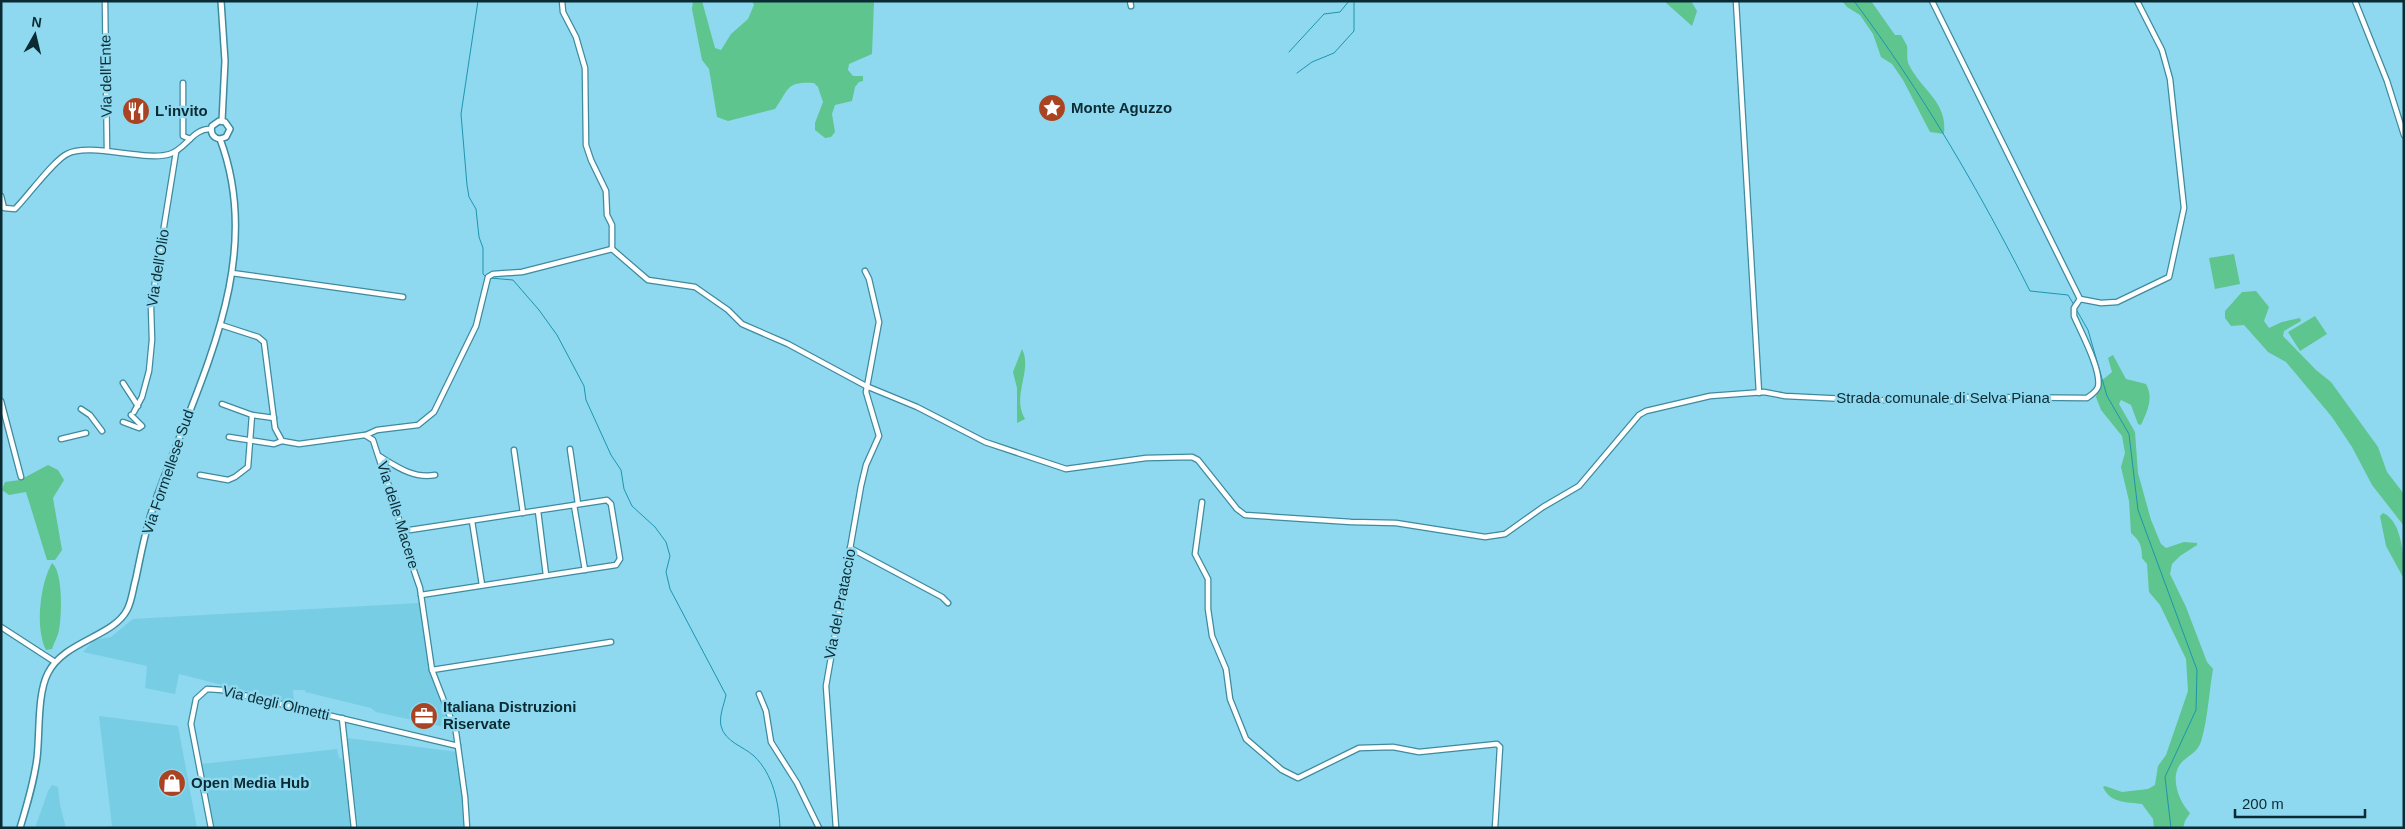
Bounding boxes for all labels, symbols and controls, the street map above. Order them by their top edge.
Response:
north arrow [10,10,60,60]
text: N [31,13,43,31]
street label: Via dell'Ente [96,35,115,117]
place icon: Monte Aguzzo [1037,93,1067,123]
restaurant icon: L'invito [121,96,151,126]
place label: Monte Aguzzo [1071,99,1172,116]
place label: L'invito [155,102,208,119]
street label: Via dell'Olio [143,228,172,308]
street label: Strada comunale di Selva Piana [1836,389,2050,406]
street label: Via Formellese Sud [138,407,197,536]
street label: Via delle Macere [374,459,423,571]
street label: Via del Prataccio [820,547,859,661]
street label: Via degli Olmetti [221,682,331,723]
place label: Italiana Distruzioni Riservate [443,698,576,732]
office icon: Italiana Distruzioni Riservate [409,701,439,731]
shop icon: Open Media Hub [157,768,187,798]
place label: Open Media Hub [191,774,309,791]
scale bar [2235,786,2365,818]
text: 200 m [2242,795,2284,812]

